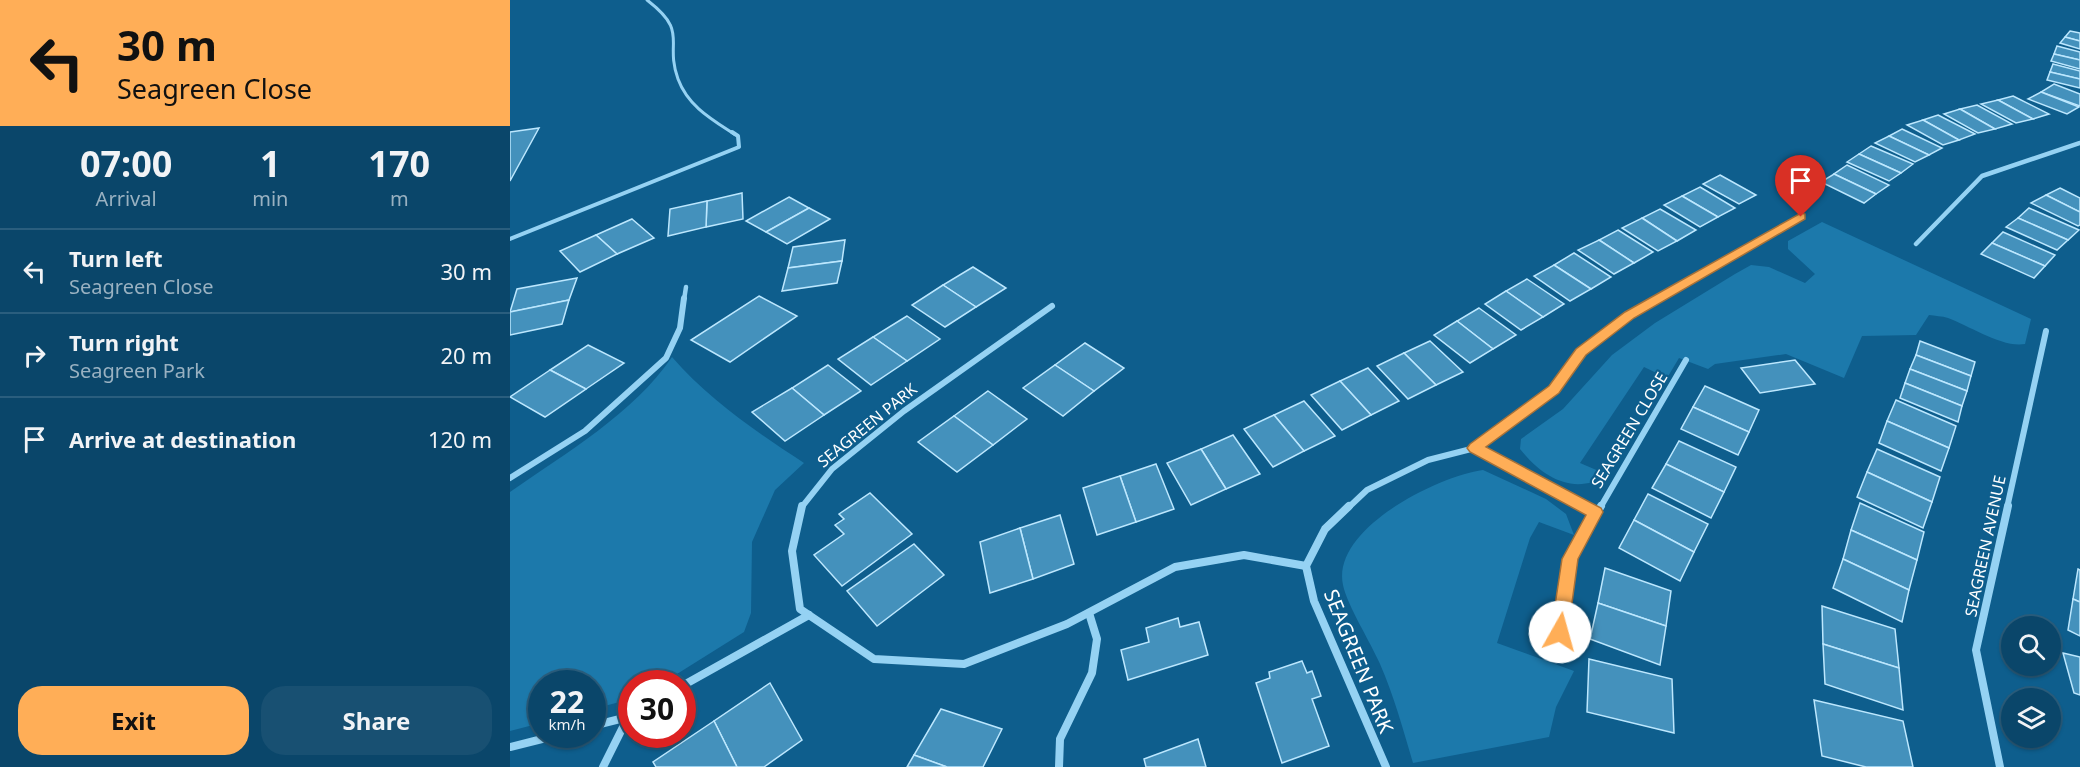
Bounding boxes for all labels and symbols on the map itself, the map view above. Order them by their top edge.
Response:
pin [1775,155,1826,217]
street label: SEAGREEN CLOSE [1586,368,1672,492]
street label: SEAGREEN PARK [813,378,921,472]
street label: SEAGREEN AVENUE [1959,473,2011,619]
street label: SEAGREEN PARK [1318,585,1400,737]
position arrow [1528,600,1592,664]
speed limit sign: 30 [618,670,696,748]

